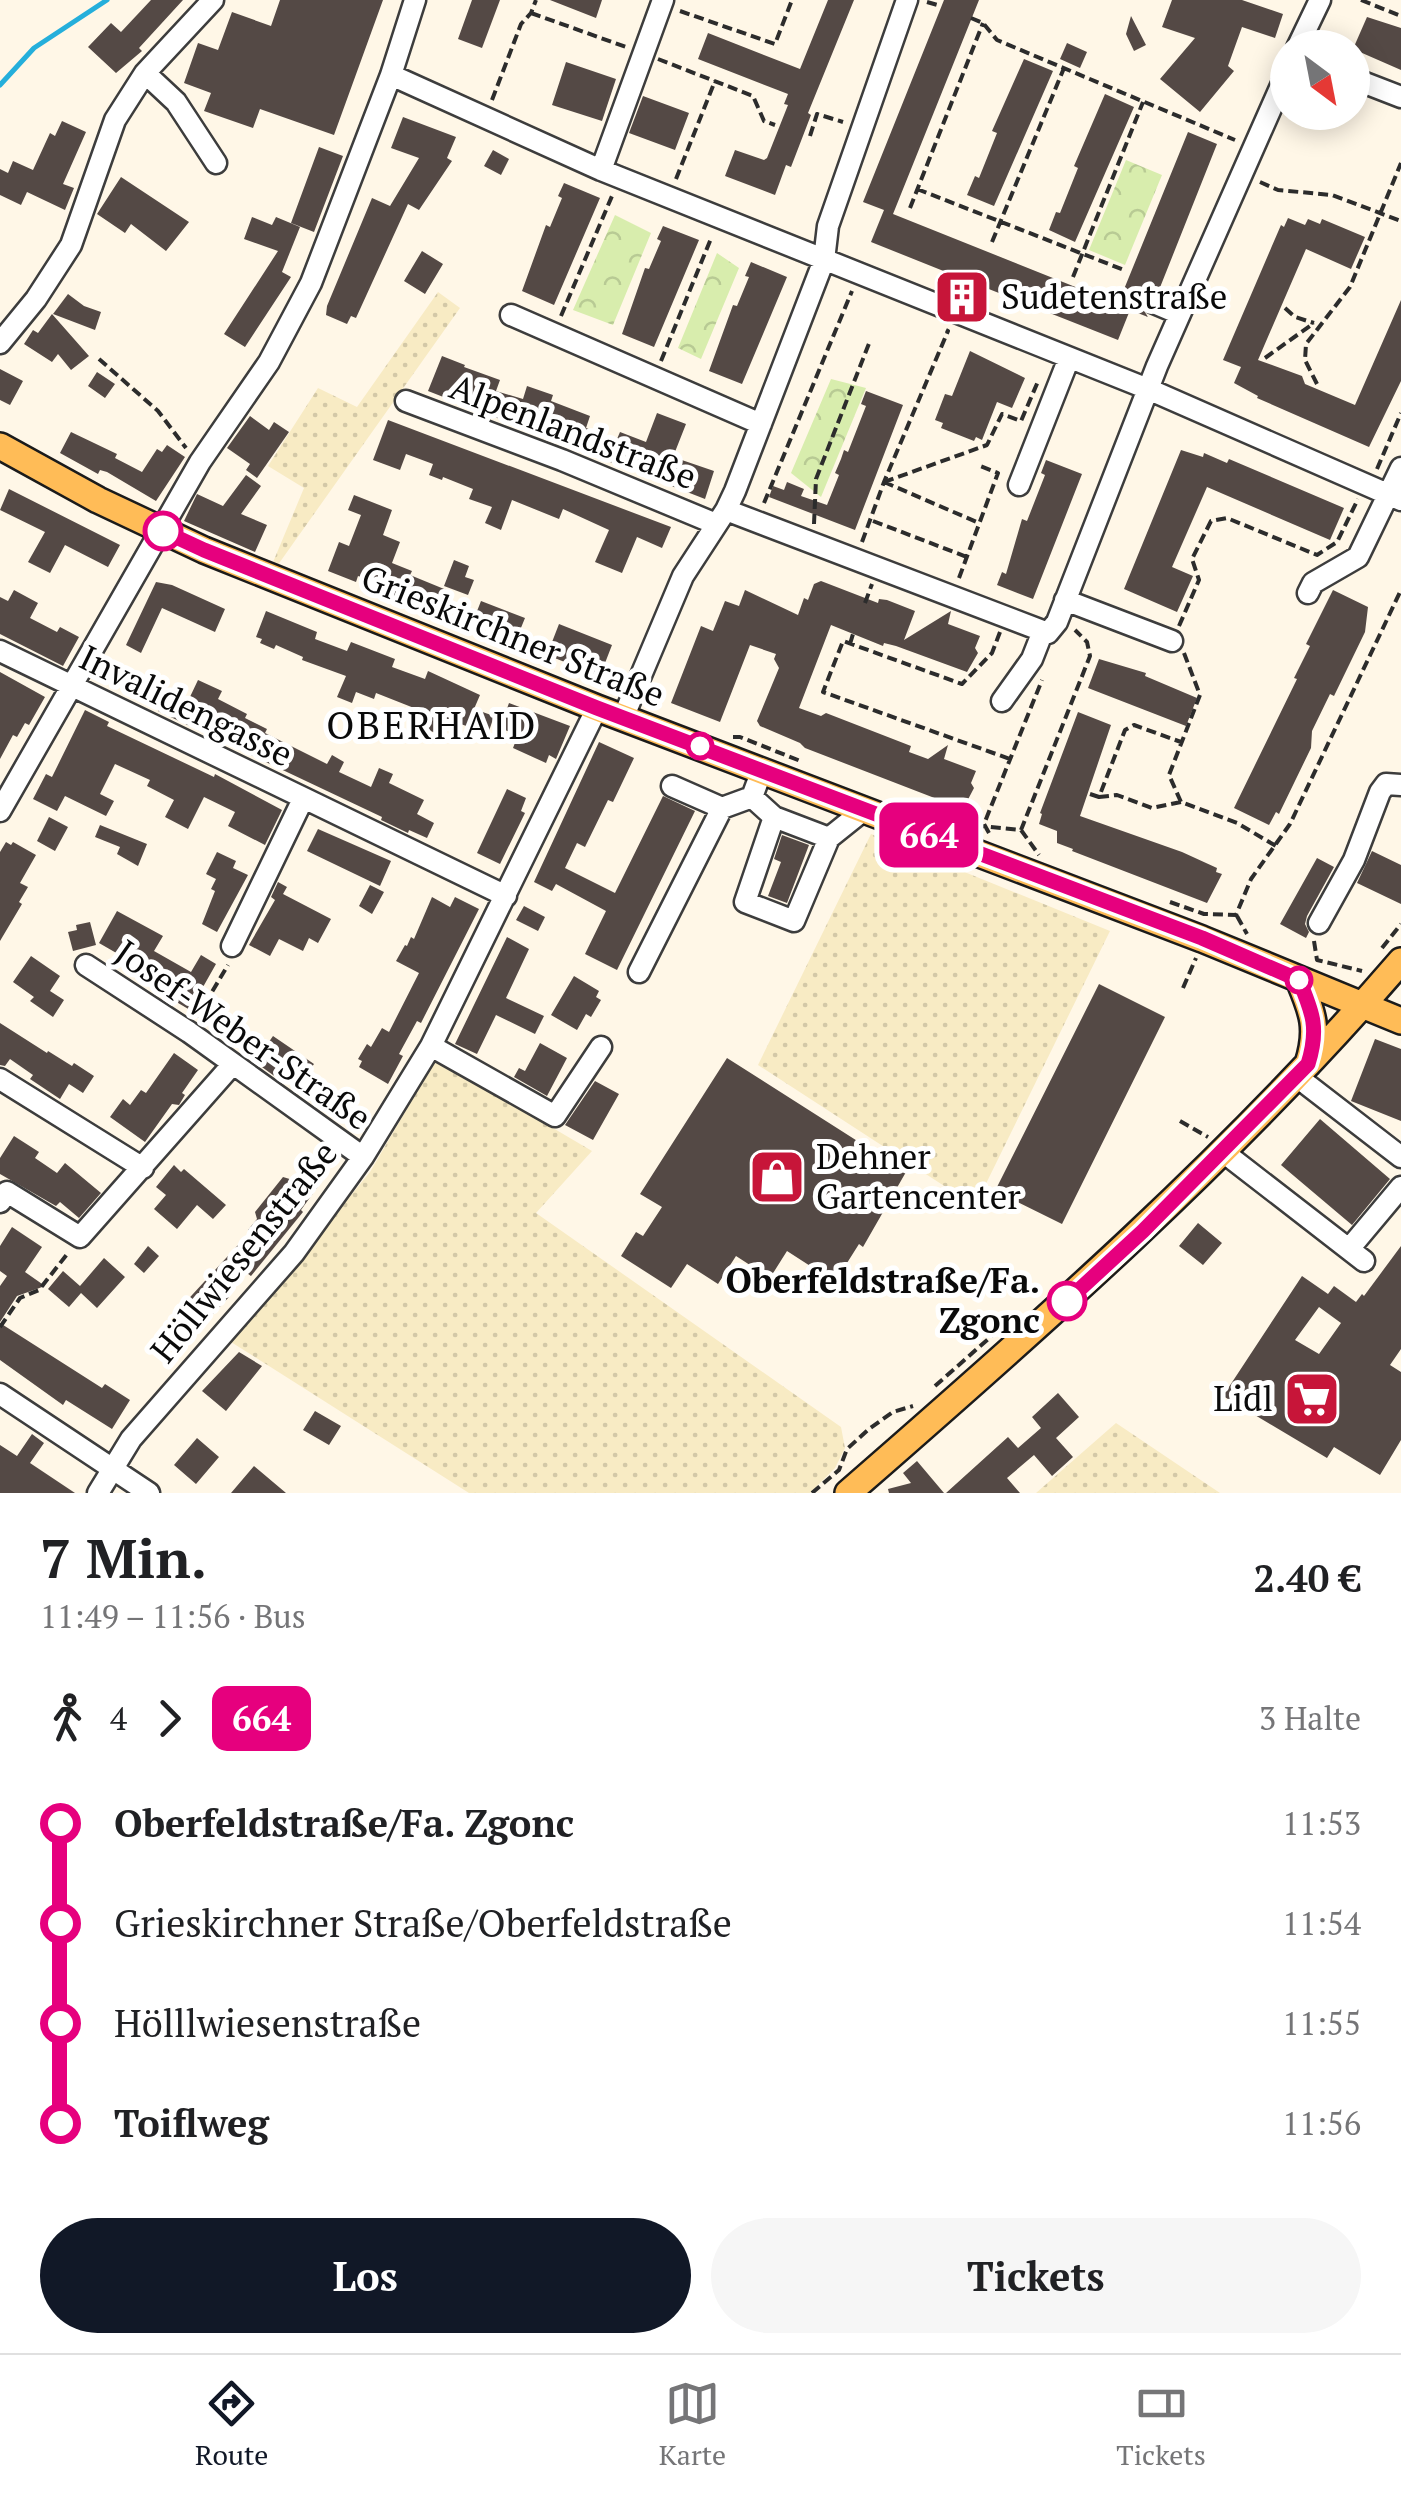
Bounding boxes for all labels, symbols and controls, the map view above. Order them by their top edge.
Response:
north arrow [1270,30,1370,130]
map controls [1270,30,1370,130]
building icon: Sudetenstraße [932,267,992,327]
place label: Sudetenstraße [1001,273,1227,319]
street label: Alpenlandstraße [444,363,703,499]
unlabelled marker [144,512,182,550]
street label: Grieskirchner Straße [355,553,672,717]
street label: Invalidengasse [72,634,301,776]
district label: OBERHAID [326,700,538,750]
unlabelled marker [687,733,713,759]
line badge: 664 [872,802,986,868]
text: 664 [899,812,959,858]
street label: Josef-Weber-Straße [107,929,381,1140]
unlabelled marker [1286,967,1312,993]
street label: Höllwiesenstraße [140,1131,347,1372]
place label: Dehner Gartencenter [816,1133,1021,1219]
shop icon: Dehner Gartencenter [747,1147,807,1207]
place label: Oberfeldstraße/Fa. Zgonc [726,1257,1040,1343]
marker: Oberfeldstraße/Fa. Zgonc [1048,1282,1086,1320]
supermarket icon: Lidl [1282,1369,1342,1429]
place label: Lidl [1213,1375,1273,1421]
text: 7 Min. [40,1521,207,1594]
text: 2.40 € [1254,1553,1361,1603]
text: 11:49 – 11:56 · Bus [40,1595,306,1637]
icon: walk [40,1691,95,1746]
icon: forward [142,1691,197,1746]
text: 664 [232,1695,291,1741]
text: 4 [110,1697,127,1739]
text: 3 Halte [1259,1697,1361,1739]
text: Oberfeldstraße/Fa. Zgonc [114,1798,574,1848]
text: 11:53 [1282,1802,1361,1844]
text: Grieskirchner Straße/Oberfeldstraße [114,1898,732,1948]
text: 11:54 [1282,1902,1361,1944]
text: Hölllwiesenstraße [114,1998,421,2048]
text: 11:55 [1282,2002,1361,2044]
text: Toiflweg [114,2098,269,2148]
text: 11:56 [1282,2102,1361,2144]
button: Los [40,2218,691,2333]
button: Tickets [711,2218,1361,2333]
tab: Route [195,2376,268,2473]
tab: Karte [659,2376,726,2473]
tab: Tickets [1116,2376,1206,2473]

